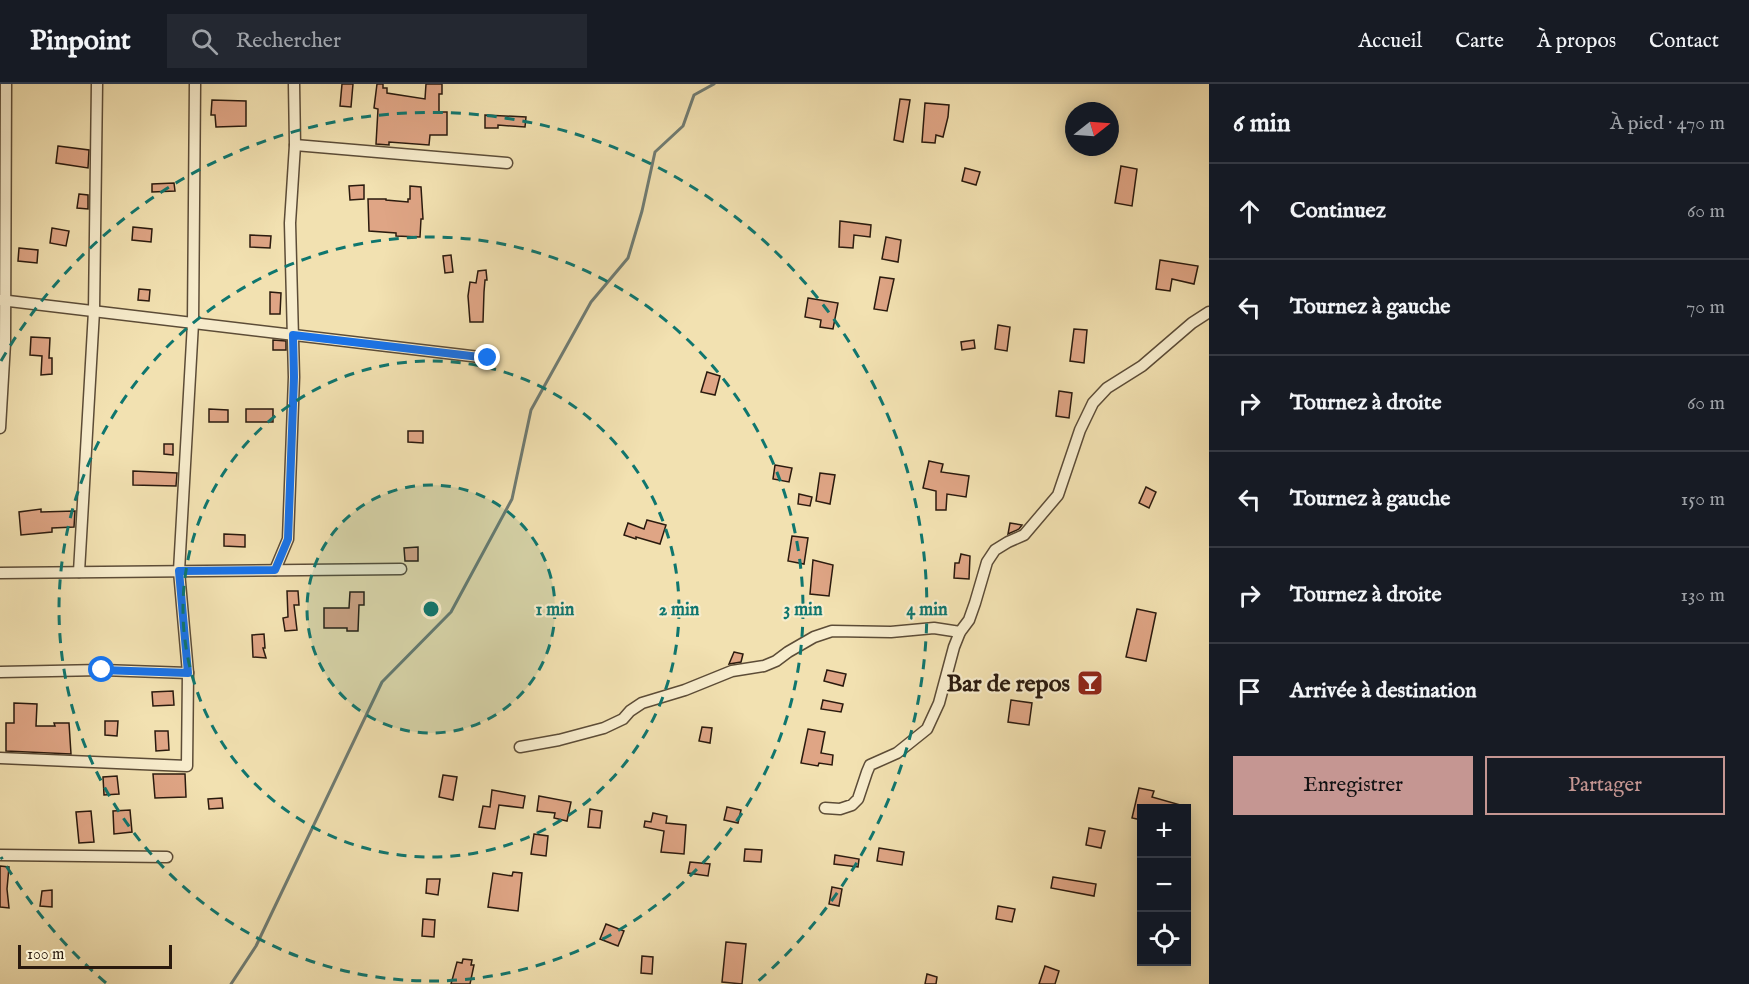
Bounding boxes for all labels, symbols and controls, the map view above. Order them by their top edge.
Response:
search box [167,14,587,68]
text: Pinpoint [30,24,131,59]
icon: search [188,25,221,58]
text: Rechercher [236,27,341,55]
text: Accueil [1358,28,1422,55]
text: Carte [1455,28,1504,55]
text: À propos [1537,28,1616,55]
text: Contact [1649,28,1719,55]
north arrow [1065,102,1119,156]
text: 6 min [1233,107,1291,140]
text: À pied · 470 m [1610,111,1725,136]
icon: ahead [1233,195,1266,228]
text: Continuez [1290,197,1386,225]
text: 60 m [1687,199,1725,224]
icon: left [1233,291,1266,324]
text: Tournez à gauche [1290,293,1450,321]
text: 70 m [1686,295,1725,320]
route end [474,344,500,370]
icon: right [1233,387,1266,420]
text: Tournez à droite [1290,389,1441,417]
text: 60 m [1687,391,1725,416]
icon: left [1233,483,1266,516]
text: Tournez à gauche [1290,485,1450,513]
text: 150 m [1681,487,1725,512]
icon: right [1233,579,1266,612]
text: Tournez à droite [1290,581,1441,609]
text: 130 m [1680,583,1725,608]
centre of rings [421,599,441,619]
text: 1 min [536,599,575,622]
text: 2 min [659,599,700,622]
text: 3 min [784,599,823,622]
text: 4 min [906,599,948,622]
route start [88,656,114,682]
bar icon: Bar de repos [1075,668,1105,698]
place label: Bar de repos [946,669,1071,700]
icon: arrive [1233,675,1266,708]
text: Arrivée à destination [1290,677,1477,705]
button: Enregistrer [1233,756,1473,815]
button: Partager [1485,756,1725,815]
map controls [1137,804,1191,966]
button: + [1137,804,1191,858]
button: − [1137,858,1191,912]
button: locate [1137,912,1191,966]
scale bar [18,942,172,970]
text: 100 m [27,945,64,965]

